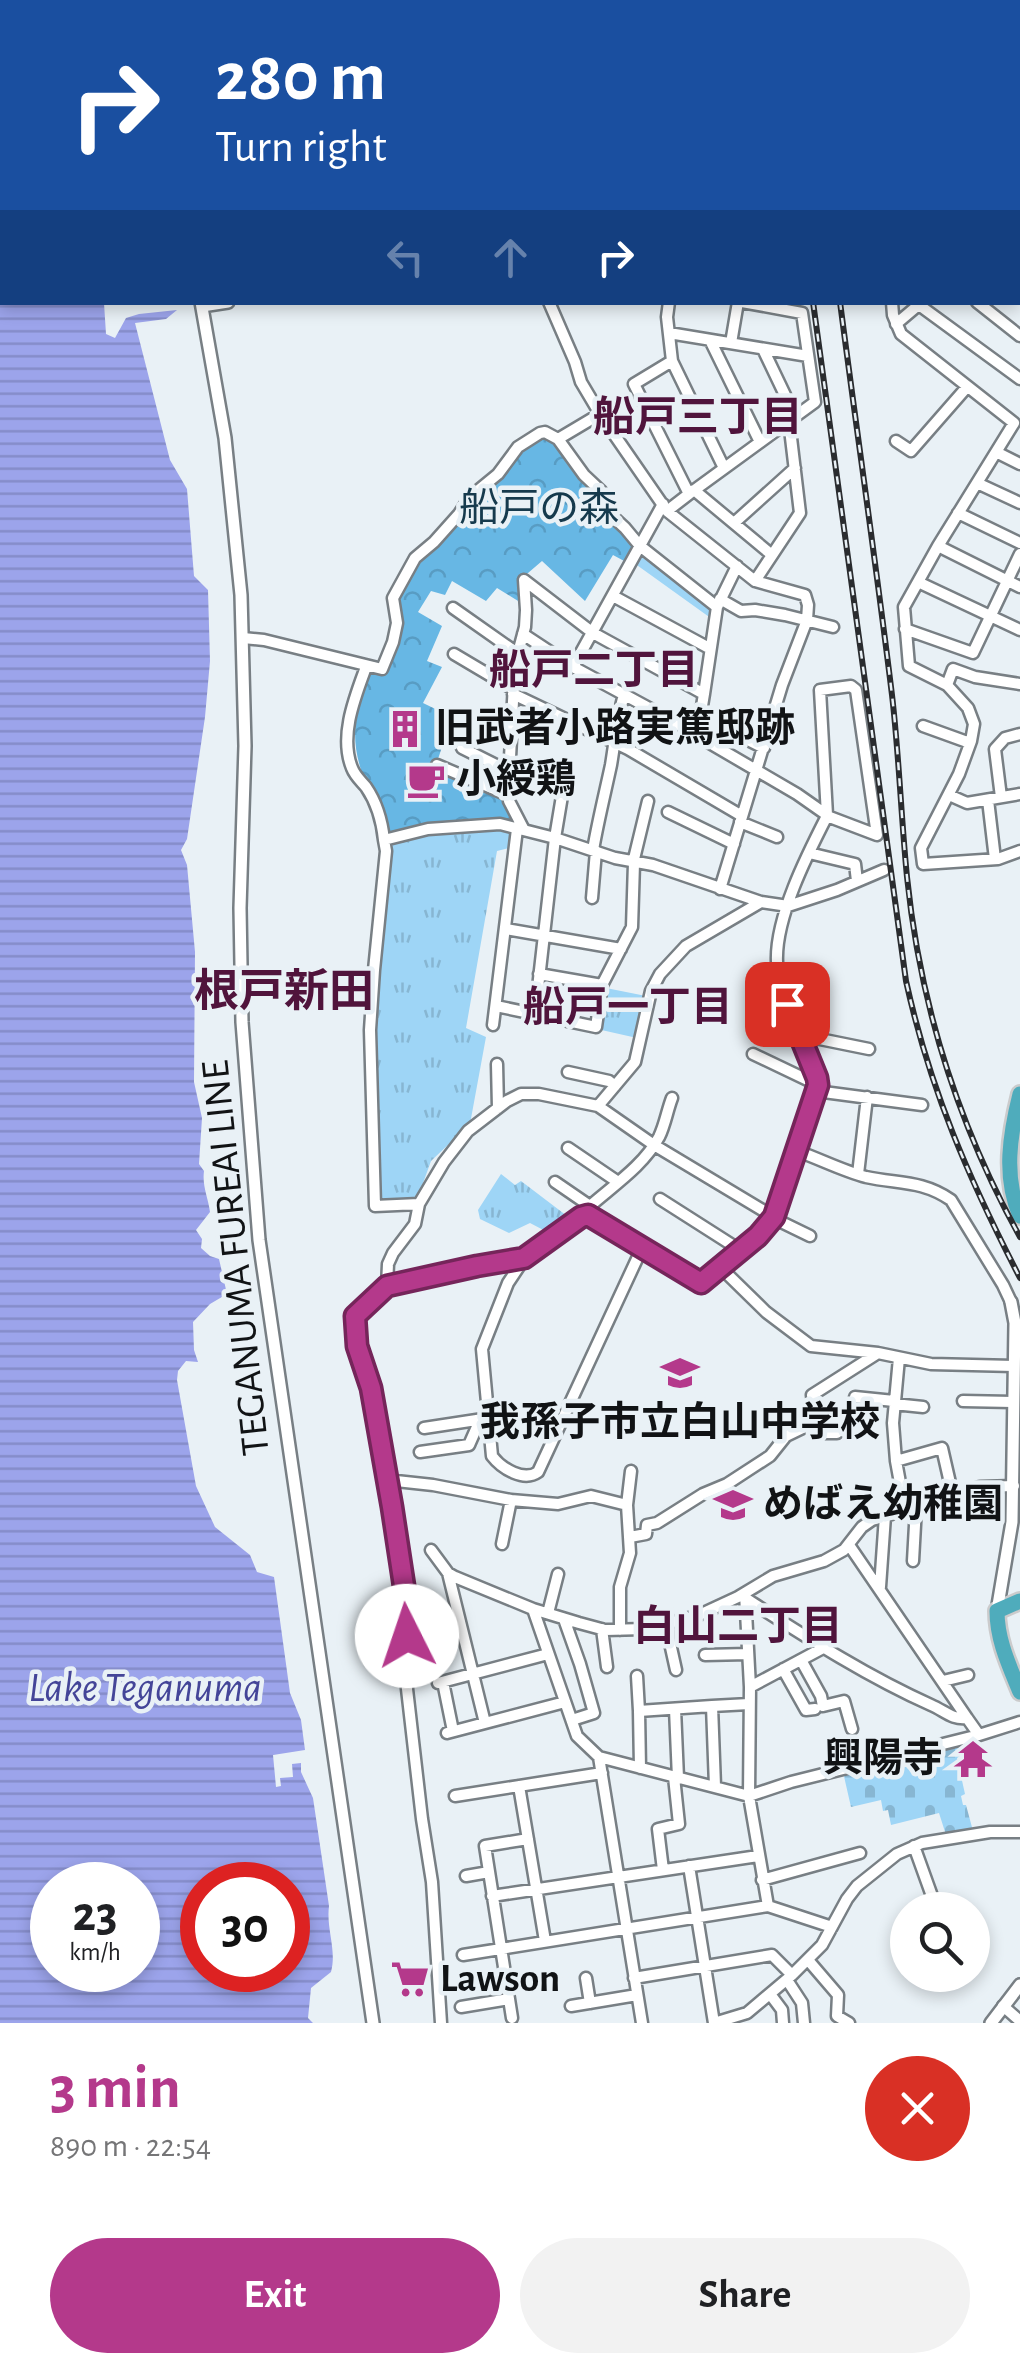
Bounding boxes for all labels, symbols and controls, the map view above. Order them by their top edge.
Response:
icon: right [50,40,180,170]
text: 280 m [215,43,386,113]
text: Turn right [215,125,387,170]
icon: left [378,230,433,285]
icon: ahead [483,230,538,285]
icon: right [588,230,643,285]
district label: 船戸三丁目 [593,395,803,439]
park label: 船戸の森 [459,487,619,529]
district label: 船戸二丁目 [489,648,699,692]
place label: 旧武者小路実篤邸跡 [435,706,795,749]
building icon: 旧武者小路実篤邸跡 [384,708,426,750]
place label: 小綬鶏 [456,758,576,800]
cafe icon: 小綬鶏 [405,759,447,801]
pin [745,962,830,1047]
district label: 根戸新田 [194,967,374,1015]
icon: arrive [760,977,815,1032]
district label: 船戸一丁目 [523,985,733,1029]
street label: TEGANUMA FUREAI LINE [195,1058,277,1458]
school or university icon: 我孫子市立白山中学校 [659,1352,701,1394]
place label: 我孫子市立白山中学校 [480,1400,880,1443]
place label: めばえ幼稚園 [763,1483,1003,1525]
school or university icon: めばえ幼稚園 [712,1484,754,1526]
position arrow [355,1584,459,1688]
district label: 白山二丁目 [633,1604,843,1648]
water label: Lake Teganuma [28,1667,262,1709]
place label: 興陽寺 [823,1737,943,1779]
temple icon: 興陽寺 [952,1738,994,1780]
speed limit sign: 30 [180,1862,310,1992]
text: 23 [72,1890,118,1940]
map controls [890,1892,990,1992]
button: search [890,1892,990,1992]
text: km/h [69,1940,121,1965]
supermarket icon: Lawson [389,1958,431,2000]
place label: Lawson [440,1959,560,1999]
button: close [865,2056,970,2161]
text: 3 min [50,2059,181,2119]
text: 890 m · 22:54 [50,2130,211,2162]
button: Exit [50,2238,500,2353]
button: Share [520,2238,970,2353]

